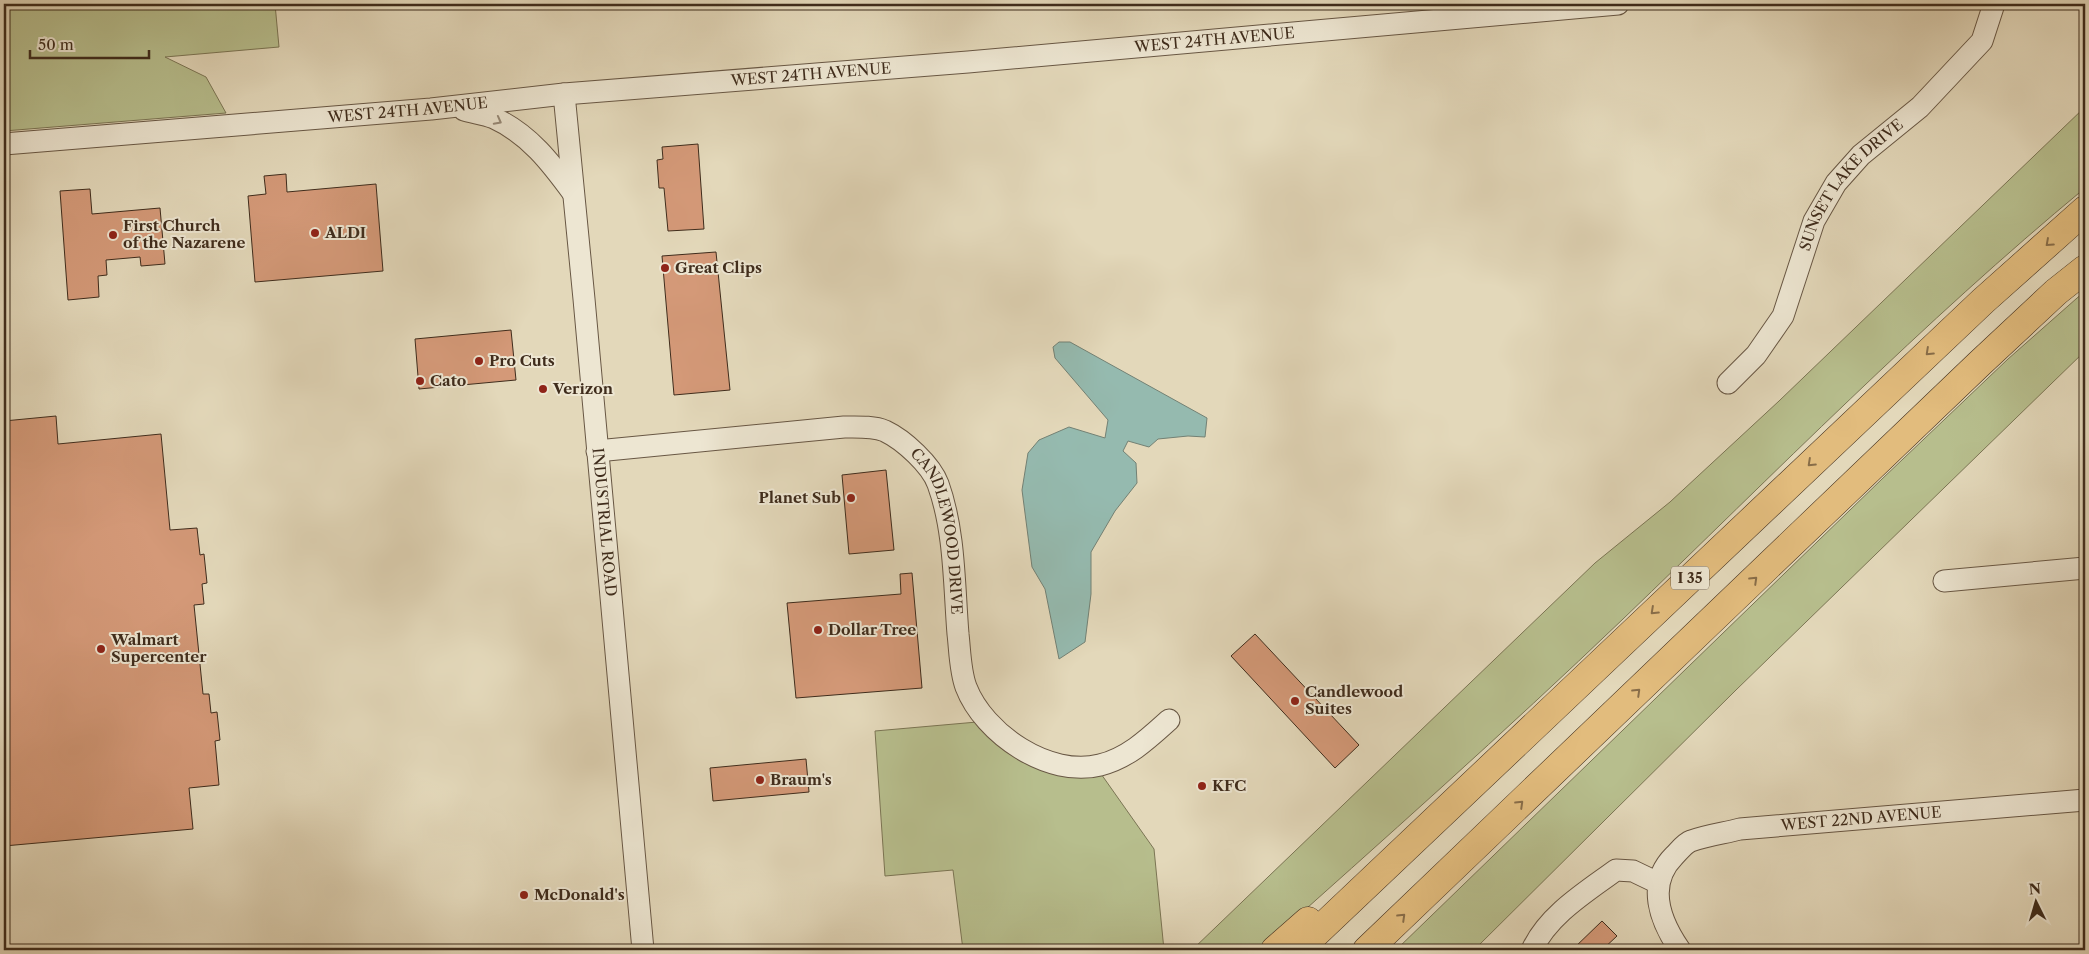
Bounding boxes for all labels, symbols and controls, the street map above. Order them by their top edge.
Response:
street label: WEST 24TH AVENUE [1132,23,1295,56]
scale bar [30,28,149,60]
text: 50 m [38,35,74,54]
street label: WEST 24TH AVENUE [729,58,892,90]
street label: WEST 24TH AVENUE [326,93,489,127]
one-way arrow [492,115,501,125]
street label: SUNSET LAKE DRIVE [1795,115,1907,253]
place label: First Church of the Nazarene [123,216,245,252]
place label: ALDI [324,223,366,242]
marker: ALDI [309,227,321,239]
marker: First Church of the Nazarene [107,229,119,241]
one-way arrow [2045,237,2054,246]
place label: Great Clips [675,258,762,277]
marker: Great Clips [659,262,671,274]
one-way arrow [1926,346,1935,355]
place label: Pro Cuts [489,351,555,370]
marker: Pro Cuts [473,355,485,367]
place label: Cato [430,371,466,390]
marker: Cato [414,375,426,387]
place label: Verizon [552,379,614,398]
marker: Verizon [537,383,549,395]
street label: CANDLEWOOD DRIVE [907,444,967,615]
street label: INDUSTRIAL ROAD [589,447,621,597]
one-way arrow [1807,457,1816,466]
place label: Planet Sub [758,488,841,507]
marker: Planet Sub [845,492,857,504]
road number: I 35 [1671,566,1709,590]
one-way arrow [1749,577,1758,586]
one-way arrow [1651,605,1660,614]
place label: Dollar Tree [828,620,916,639]
marker: Dollar Tree [812,624,824,636]
place label: Walmart Supercenter [110,630,207,666]
marker: Walmart Supercenter [95,643,107,655]
place label: Candlewood Suites [1305,682,1403,718]
one-way arrow [1632,689,1641,698]
marker: Candlewood Suites [1289,695,1301,707]
place label: Braum's [770,770,832,789]
marker: Braum's [754,774,766,786]
place label: KFC [1212,776,1246,795]
marker: KFC [1196,780,1208,792]
one-way arrow [1514,801,1523,810]
street label: WEST 22ND AVENUE [1779,802,1942,835]
north arrow [2012,876,2062,926]
text: N [2028,880,2042,899]
place label: McDonald's [534,885,625,904]
marker: McDonald's [518,889,530,901]
one-way arrow [1396,914,1405,923]

